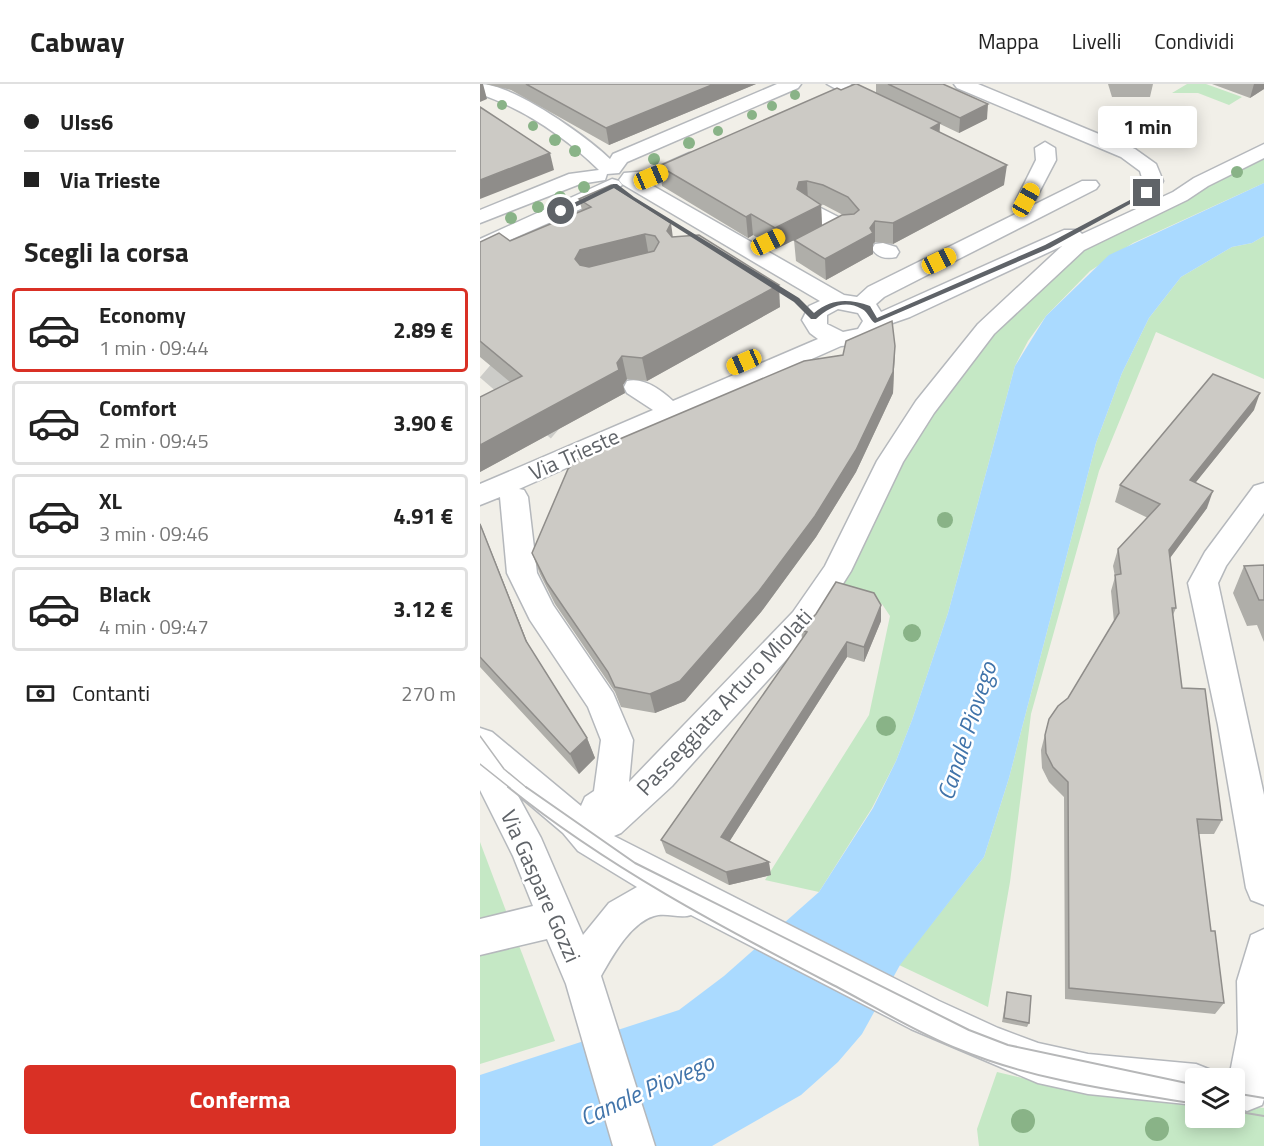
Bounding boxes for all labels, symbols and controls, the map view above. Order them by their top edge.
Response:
text: Cabway [30,20,124,63]
text: Mappa [978,25,1039,57]
text: Livelli [1072,25,1121,57]
text: Condividi [1154,25,1234,57]
text: Ulss6 [60,105,113,139]
callout: 1 min [1098,106,1196,148]
text: 1 min [1123,111,1172,142]
car [631,162,671,192]
text: Via Trieste [60,163,160,197]
route end [1133,179,1160,206]
car [1009,180,1043,220]
route start [547,197,574,224]
car [748,226,788,258]
text: Scegli la corsa [24,231,189,272]
car [919,245,959,277]
text: Economy [99,298,186,332]
icon: car [27,303,81,357]
text: 2.89 € [393,313,453,347]
text: 1 min · 09:44 [99,332,209,363]
car [724,346,764,378]
text: Comfort [99,391,177,425]
icon: car [27,396,81,450]
text: 3.90 € [393,406,453,440]
street label: Via Trieste [523,419,625,489]
text: 2 min · 09:45 [99,425,209,456]
text: XL [99,484,122,518]
icon: car [27,489,81,543]
text: 4.91 € [393,499,453,533]
text: 3 min · 09:46 [99,518,209,549]
text: Black [99,577,151,611]
icon: car [27,582,81,636]
text: 3.12 € [393,592,453,626]
street label: Passeggiata Arturo Miolati [628,601,820,803]
text: 4 min · 09:47 [99,611,209,642]
water label: Canale Piovego [927,656,1006,805]
text: Contanti [72,676,150,710]
icon: cash [24,677,57,710]
text: 270 m [401,678,456,709]
street label: Via Gaspare Gozzi [492,804,590,968]
water label: Canale Piovego [574,1043,721,1135]
button: Conferma [24,1065,456,1134]
map controls [1185,1068,1245,1128]
button: layers [1185,1068,1245,1128]

